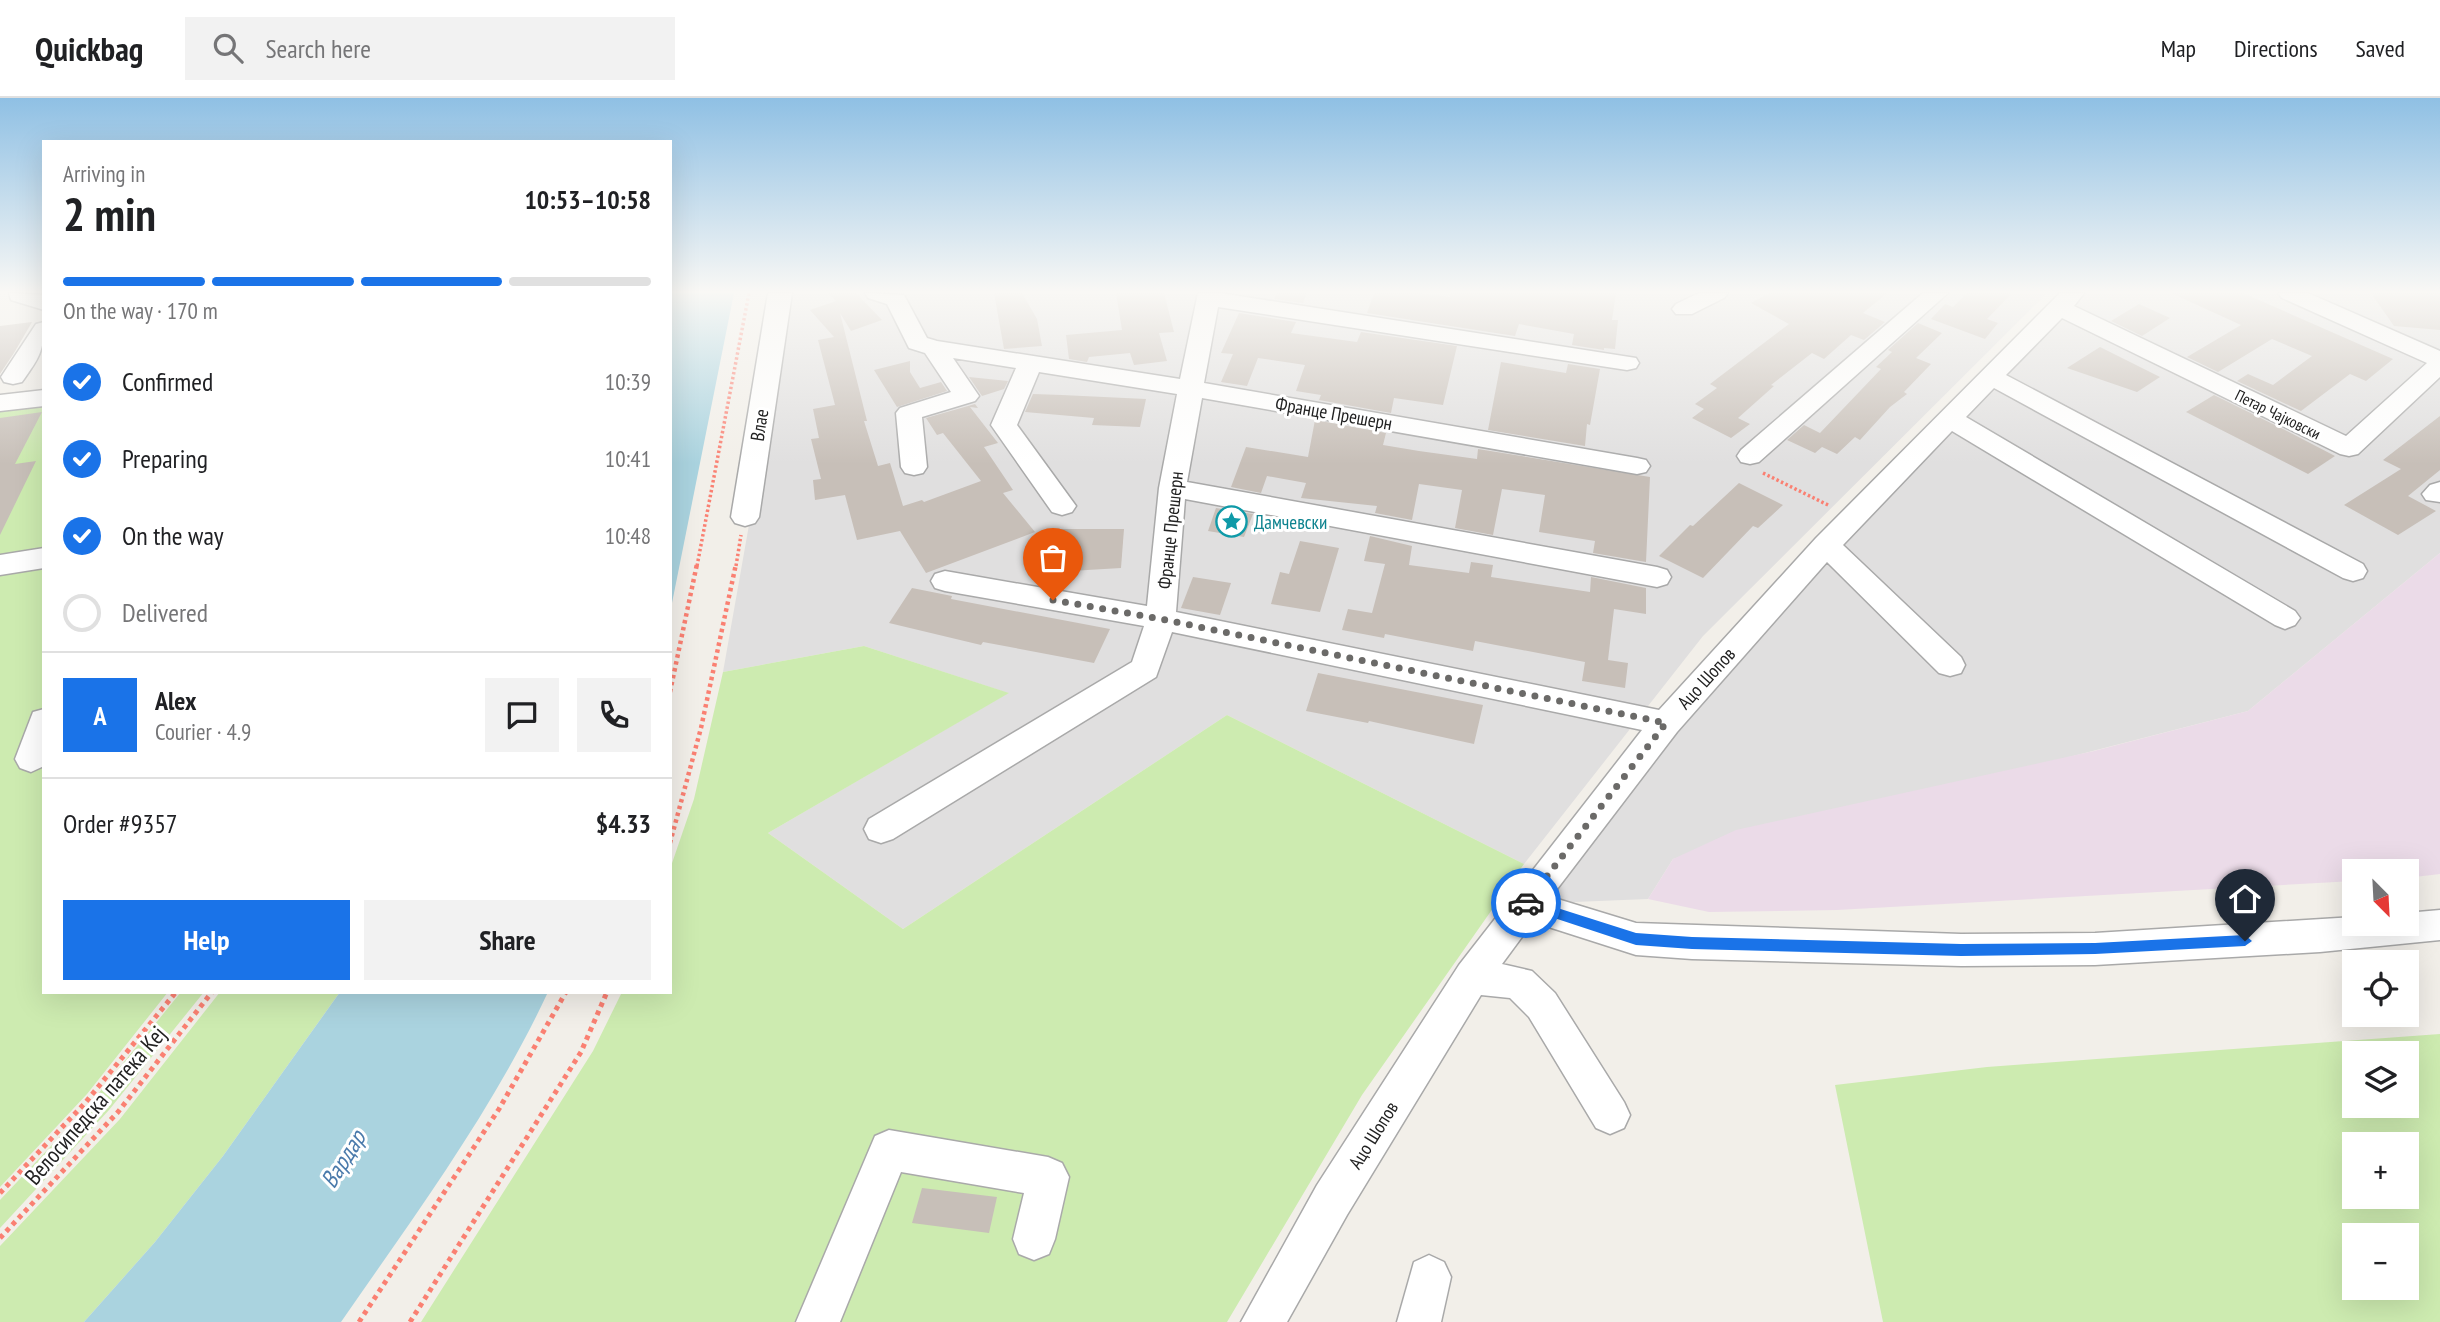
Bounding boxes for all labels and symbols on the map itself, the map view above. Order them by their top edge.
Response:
street label: Петар Чајковски [2232,385,2324,443]
street label: Франце Прешерн [1274,391,1394,435]
street label: Влае [745,407,773,443]
street label: Францe Прешерн [1152,470,1188,590]
place icon: Дамчевски [1214,505,1248,539]
place label: Дамчевски [1254,510,1327,534]
pin [1023,528,1083,600]
street label: Ацо Шопов [1672,642,1740,714]
north arrow [2342,859,2418,936]
courier [1491,868,1561,938]
pin [2215,869,2275,941]
street label: Велосипедска патека Кеј [18,1020,172,1190]
street label: Ацо Шопов [1343,1097,1403,1173]
water label: Вардар [313,1123,373,1193]

